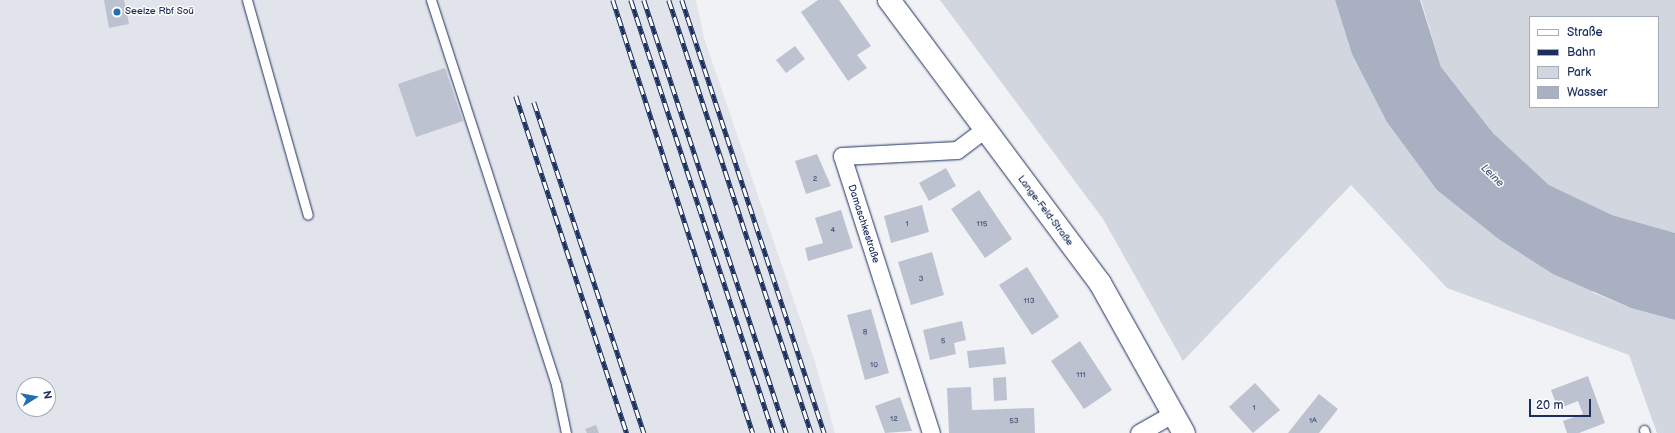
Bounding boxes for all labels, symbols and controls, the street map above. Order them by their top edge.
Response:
place label: Seelze Rbf Soü [125,6,194,18]
marker: Seelze Rbf Soü [112,7,122,17]
legend [1529,16,1659,108]
text: Straße [1567,25,1603,40]
text: Bahn [1567,45,1595,60]
text: Park [1567,65,1591,80]
text: Wasser [1567,85,1607,100]
water label: Leine [1478,162,1506,190]
street label: Lange-Feld-Straße [1015,173,1075,249]
house number: 2 [813,174,817,184]
street label: Damaschkestraße [845,183,881,265]
house number: 1 [905,219,909,229]
house number: 115 [977,219,987,229]
house number: 4 [831,225,835,235]
house number: 3 [919,274,923,284]
house number: 113 [1023,296,1035,306]
house number: 8 [863,327,867,337]
house number: 5 [941,336,945,346]
house number: 10 [870,360,878,370]
house number: 111 [1076,370,1086,380]
north arrow [16,377,56,417]
text: N [40,390,54,400]
scale bar [1531,391,1593,417]
text: 20 m [1536,398,1563,413]
house number: 1 [1252,403,1256,413]
house number: 12 [890,414,898,424]
house number: 53 [1009,416,1019,426]
house number: 1A [1309,416,1317,426]

